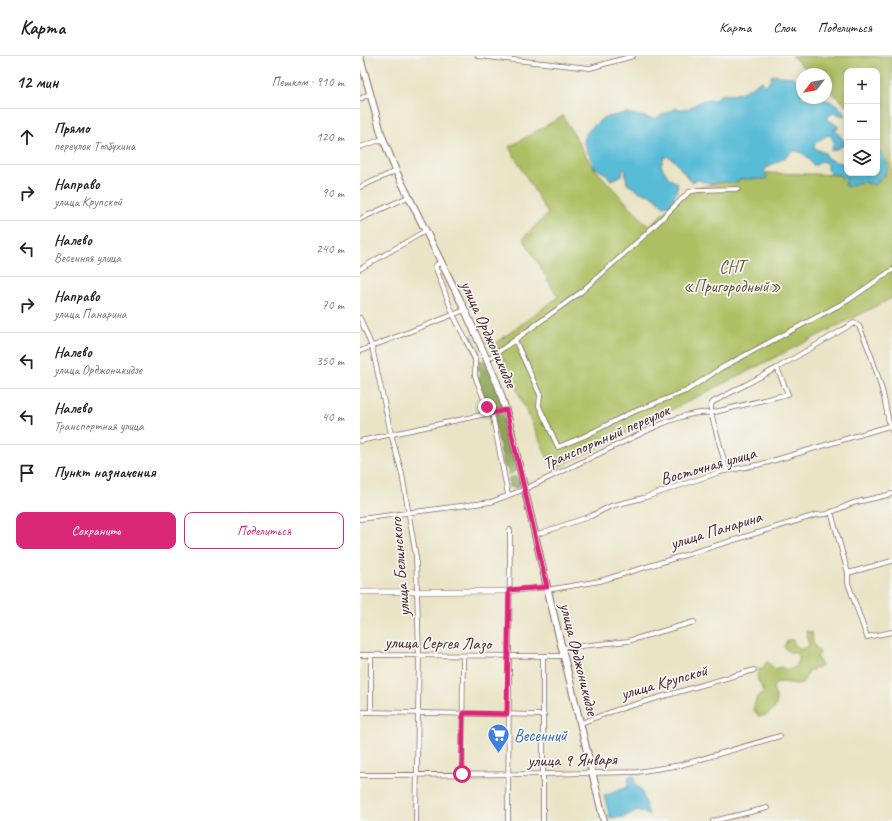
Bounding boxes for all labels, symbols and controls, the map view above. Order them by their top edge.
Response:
text: Карта [20,16,65,40]
text: Карта [719,19,751,36]
text: Слои [773,19,796,36]
text: Поделиться [818,19,872,36]
north arrow [796,68,832,104]
map controls [844,68,880,176]
button: + [844,68,880,104]
text: 12 мин [16,72,58,93]
text: Пешком · 910 m [271,74,344,90]
button: − [844,104,880,140]
text: Прямо [54,119,90,138]
icon: ahead [16,126,38,148]
text: 120 m [316,129,344,145]
text: переулок Толбухина [54,138,135,154]
button: layers [844,140,880,176]
text: Направо [54,175,100,194]
icon: right [16,182,38,204]
text: 90 m [322,185,344,201]
text: улица Крупской [54,194,122,210]
text: Налево [54,231,92,250]
icon: left [16,238,38,260]
text: 240 m [316,241,344,257]
text: Весенняя улица [54,250,121,266]
park label: СНТ «Пригородный» [683,256,781,297]
street label: улица Орджоникидзе [456,276,523,392]
text: Направо [54,287,100,306]
icon: right [16,294,38,316]
text: 70 m [322,297,344,313]
text: улица Панарина [54,306,127,322]
text: Налево [54,343,92,362]
icon: left [16,350,38,372]
text: 350 m [316,353,344,369]
text: улица Орджоникидзе [54,362,142,378]
route end [478,398,496,416]
text: Налево [54,399,92,418]
street label: Транспортный переулок [539,399,674,474]
icon: left [16,406,38,428]
text: 40 m [322,409,344,425]
text: Транспортная улица [54,418,144,434]
street label: Восточная улица [658,442,760,490]
icon: arrive [16,462,38,484]
text: Пункт назначения [54,463,156,482]
street label: улица Панарина [667,506,766,554]
button: Сохранить [16,512,176,549]
button: Поделиться [184,512,344,549]
street label: улица Белинского [385,515,415,619]
street label: улица Орджоникидзе [555,600,603,719]
street label: улица Сергея Лазо [384,632,493,655]
street label: улица Крупской [617,659,711,705]
supermarket icon: Весенний [486,722,512,755]
place label: Весенний [514,725,568,746]
street label: улица 9 Января [526,749,618,771]
route start [453,765,471,783]

